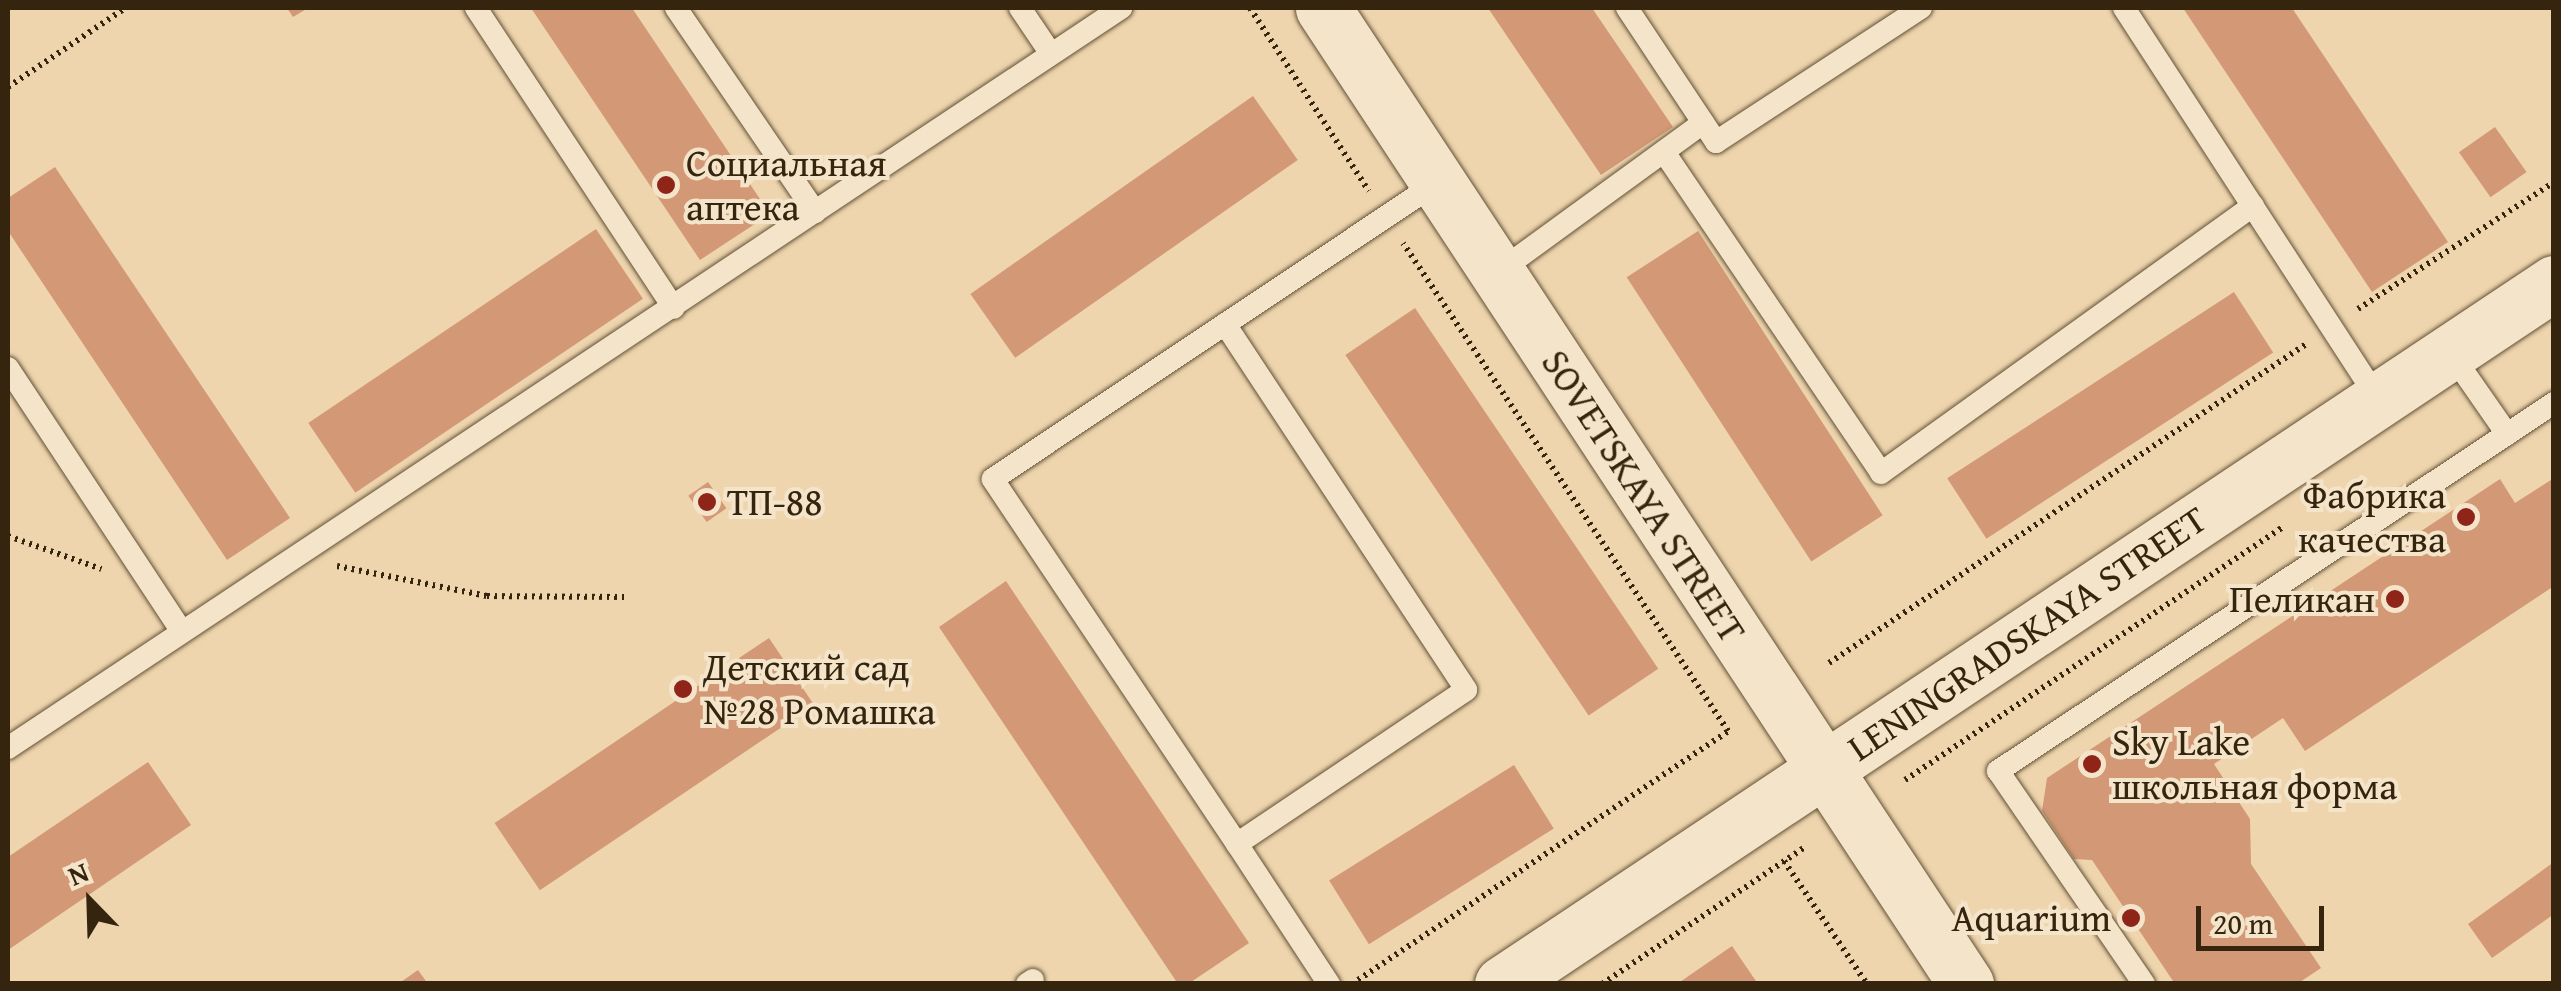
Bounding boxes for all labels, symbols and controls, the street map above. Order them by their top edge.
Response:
place label: Социальная аптека [686,140,887,230]
marker: Социальная аптека [655,174,677,196]
street label: SOVETSKAYA STREET [1532,341,1756,651]
place label: Фабрика качества [2298,472,2446,562]
place label: ТП-88 [727,479,822,525]
marker: ТП-88 [696,491,718,513]
street label: LENINGRADSKAYA STREET [1839,496,2215,770]
marker: Фабрика качества [2455,506,2477,528]
place label: Пеликан [2229,576,2375,622]
marker: Пеликан [2384,588,2406,610]
place label: Детский сад №28 Ромашка [703,644,936,734]
marker: Детский сад №28 Ромашка [672,678,694,700]
place label: Sky Lake школьная форма [2112,719,2397,808]
marker: Sky Lake школьная форма [2081,753,2103,775]
text: N [61,850,95,895]
north arrow [40,851,140,951]
scale bar [2201,886,2328,948]
place label: Aquarium [1952,895,2111,941]
text: 20 m [2213,901,2273,945]
marker: Aquarium [2120,907,2142,929]

